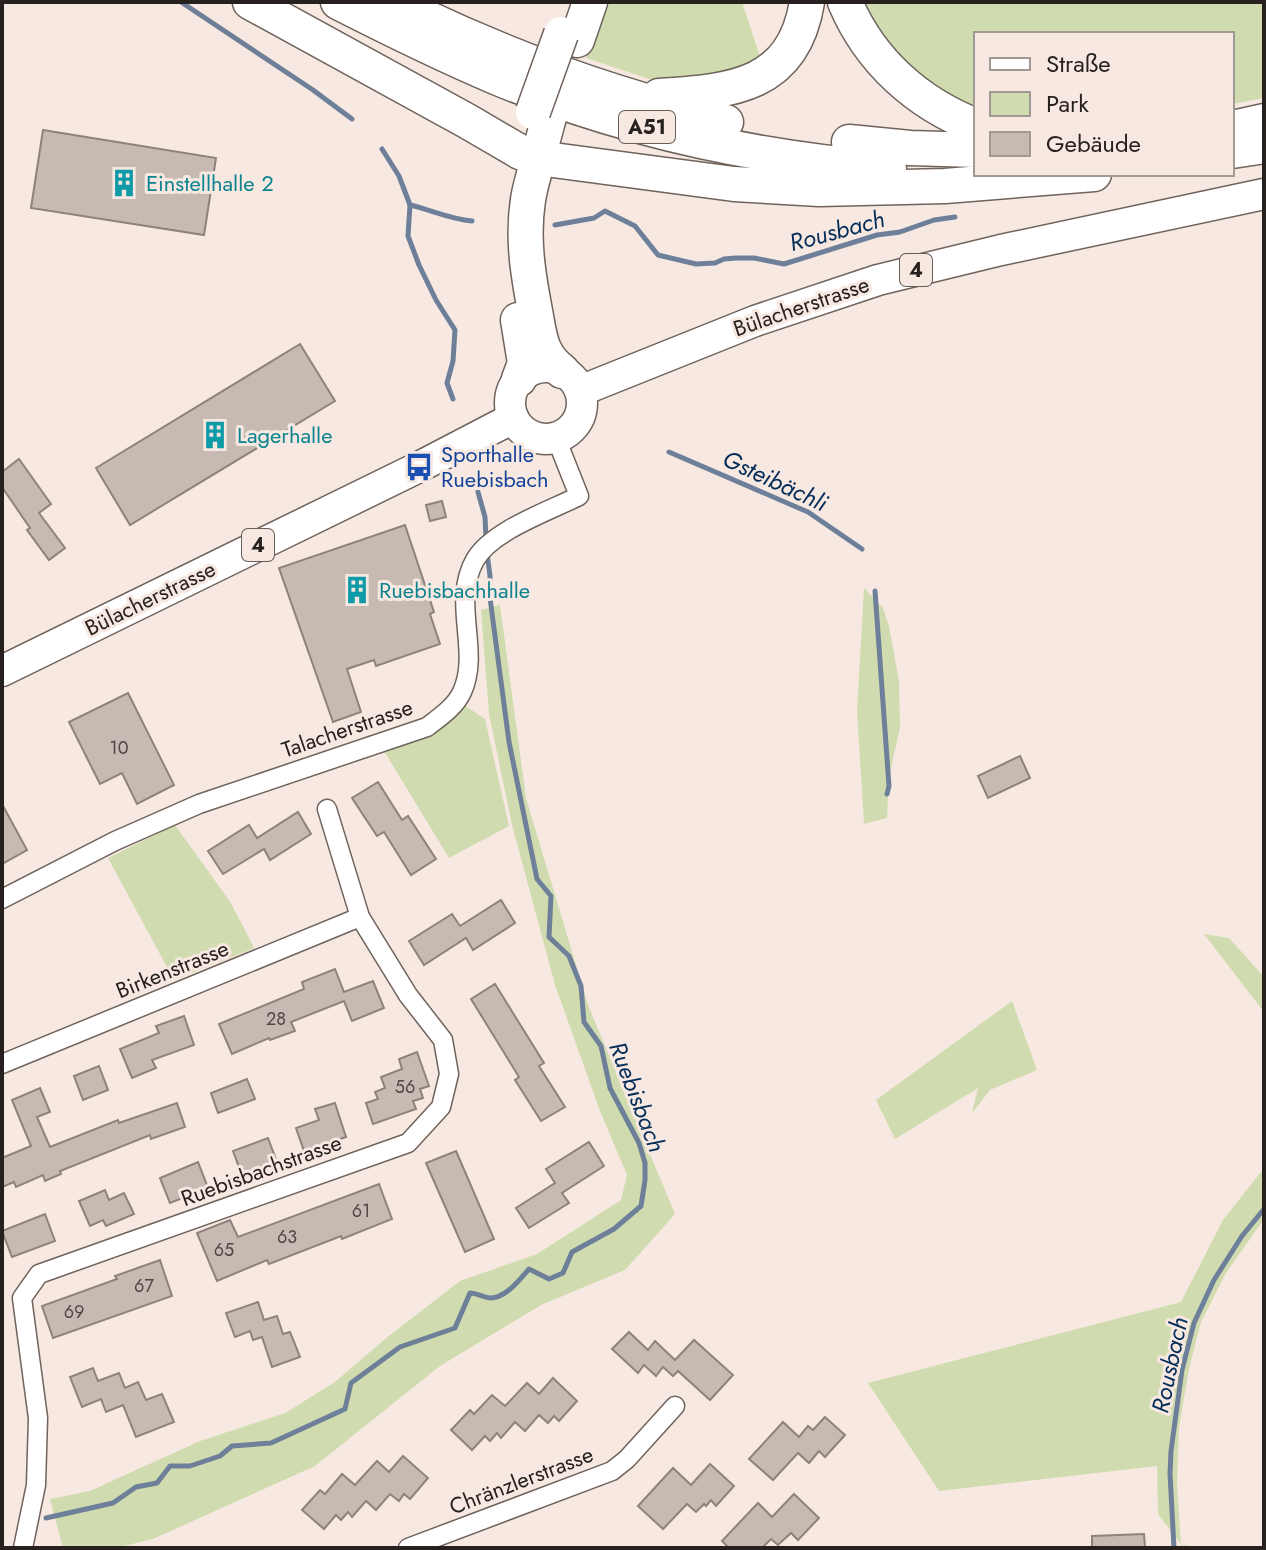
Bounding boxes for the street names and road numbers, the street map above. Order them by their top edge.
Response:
road number: A51 [619,111,675,143]
road number: 4 [900,254,932,286]
street label: Bülacherstrasse [729,268,873,344]
road number: 4 [242,529,274,561]
street label: Bülacherstrasse [79,553,221,643]
street label: Talacherstrasse [277,691,417,765]
street label: Birkenstrasse [111,932,233,1006]
street label: Ruebisbachstrasse [176,1126,346,1214]
street label: Chränzlerstrasse [444,1438,598,1522]

